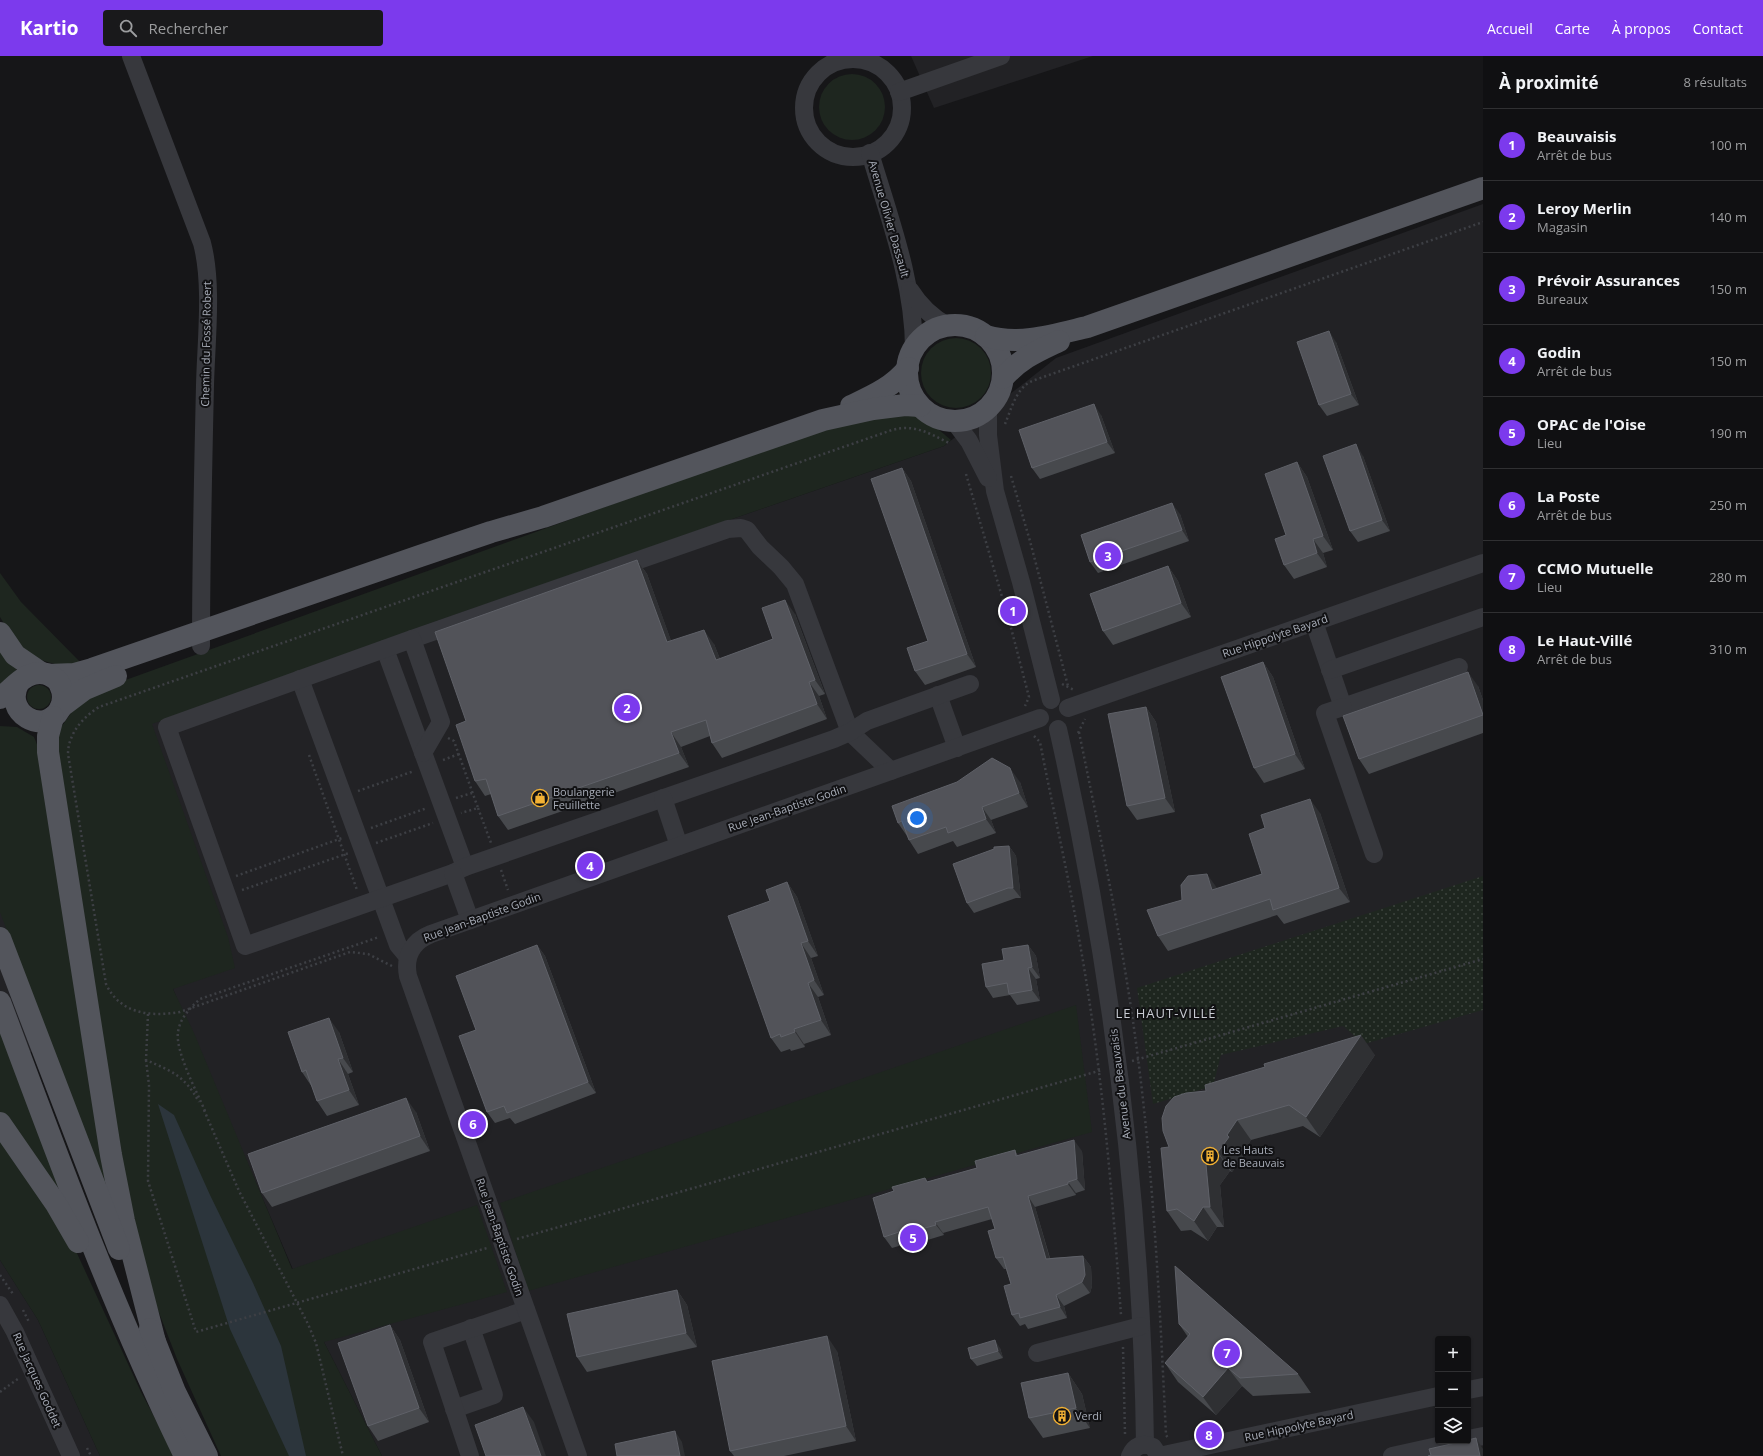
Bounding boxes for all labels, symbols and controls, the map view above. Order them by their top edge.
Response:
search box [103,10,383,46]
text: Kartio [20,15,79,41]
icon: search [117,17,139,39]
text: Rechercher [149,18,228,38]
text: Accueil [1487,19,1533,38]
text: Carte [1555,19,1590,38]
text: À propos [1612,19,1671,38]
text: Contact [1693,19,1743,38]
text: À proximité [1499,71,1598,94]
text: 8 résultats [1683,73,1747,91]
text: Beauvaisis [1537,126,1617,146]
text: 1 [1508,136,1516,154]
text: 100 m [1709,136,1747,154]
text: Arrêt de bus [1537,146,1612,164]
street label: Avenue Olivier Dassault [866,159,913,279]
text: Leroy Merlin [1537,198,1632,218]
text: 2 [1508,208,1516,226]
text: 140 m [1709,208,1747,226]
text: Magasin [1537,218,1588,236]
text: Prévoir Assurances [1537,270,1680,290]
text: 3 [1508,280,1516,298]
text: 150 m [1709,280,1747,298]
street label: Chemin du Fossé Robert [197,281,214,407]
text: Bureaux [1537,290,1588,308]
text: Godin [1537,342,1581,362]
text: 4 [1508,352,1516,370]
text: 150 m [1709,352,1747,370]
text: Arrêt de bus [1537,362,1612,380]
text: OPAC de l'Oise [1537,414,1646,434]
text: 5 [1508,424,1516,442]
text: 190 m [1709,424,1747,442]
text: Lieu [1537,434,1562,452]
text: La Poste [1537,486,1600,506]
text: 6 [1508,496,1516,514]
text: 250 m [1709,496,1747,514]
text: Arrêt de bus [1537,506,1612,524]
pin: 3 [1095,541,1121,571]
text: CCMO Mutuelle [1537,558,1653,578]
text: 7 [1508,568,1516,586]
text: 280 m [1709,568,1747,586]
text: Lieu [1537,578,1562,596]
pin: 1 [1000,596,1026,626]
street label: Rue Hippolyte Bayard [1220,610,1330,661]
text: Le Haut-Villé [1537,630,1632,650]
text: 8 [1508,640,1516,658]
text: 310 m [1709,640,1747,658]
text: Arrêt de bus [1537,650,1612,668]
pin: 2 [614,693,640,723]
street label: Rue Jean-Baptiste Godin [726,780,848,835]
place label: Boulangerie Feuillette [553,784,615,812]
shop icon: Boulangerie Feuillette [530,788,550,808]
your location [907,808,927,828]
pin: 4 [577,851,603,881]
street label: Rue Jean-Baptiste Godin [421,888,543,945]
district label: LE HAUT-VILLÉ [1115,1004,1217,1022]
street label: Avenue du Beauvaisis [1105,1028,1134,1140]
pin: 6 [460,1109,486,1139]
place label: Les Hauts de Beauvais [1223,1142,1285,1170]
building icon: Les Hauts de Beauvais [1200,1146,1220,1166]
street label: Rue Jean-Baptiste Godin [473,1176,528,1298]
pin: 5 [900,1223,926,1253]
street label: Rue Jacques Goddet [10,1330,65,1430]
map controls [1435,1336,1471,1444]
button: + [1435,1336,1471,1372]
pin: 7 [1214,1338,1240,1368]
button: − [1435,1372,1471,1408]
building icon: Verdi [1052,1406,1072,1426]
street label: Rue Hippolyte Bayard [1243,1407,1355,1444]
place label: Verdi [1075,1408,1102,1423]
button: layers [1435,1408,1471,1444]
pin: 8 [1196,1420,1222,1450]

